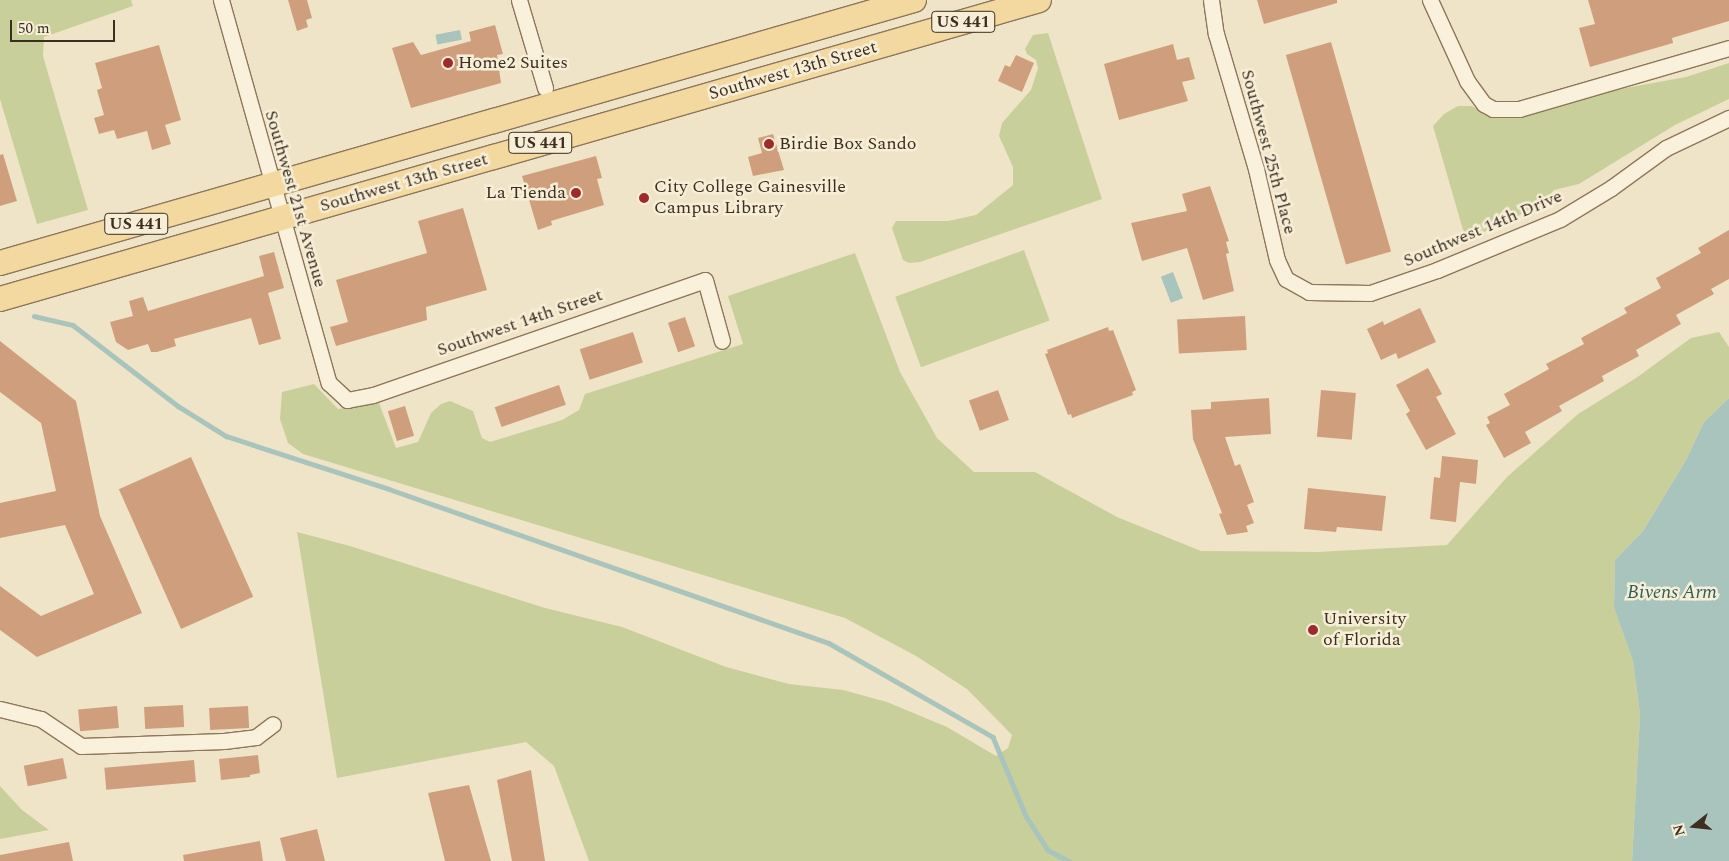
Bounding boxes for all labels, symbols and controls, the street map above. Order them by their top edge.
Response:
road number: US 441 [930,8,996,36]
scale bar [12,10,118,42]
text: 50 m [18,17,50,40]
street label: Southwest 13th Street [707,37,879,105]
place label: Home2 Suites [458,52,568,74]
marker: Home2 Suites [442,57,454,69]
street label: Southwest 25th Place [1236,67,1300,237]
street label: Southwest 21st Avenue [259,108,331,290]
road number: US 441 [508,130,572,156]
place label: Birdie Box Sando [779,133,917,155]
marker: Birdie Box Sando [763,138,775,150]
street label: Southwest 13th Street [318,149,490,217]
place label: City College Gainesville Campus Library [654,177,846,220]
place label: La Tienda [486,182,566,204]
street label: Southwest 14th Drive [1400,186,1566,272]
marker: La Tienda [570,187,582,199]
marker: City College Gainesville Campus Library [638,192,650,204]
road number: US 441 [104,210,168,238]
street label: Southwest 14th Street [434,285,606,361]
water label: Bivens Arm [1627,582,1717,604]
place label: University of Florida [1323,609,1406,652]
marker: University of Florida [1307,624,1319,636]
north arrow [1669,801,1719,851]
text: N [1667,822,1691,839]

